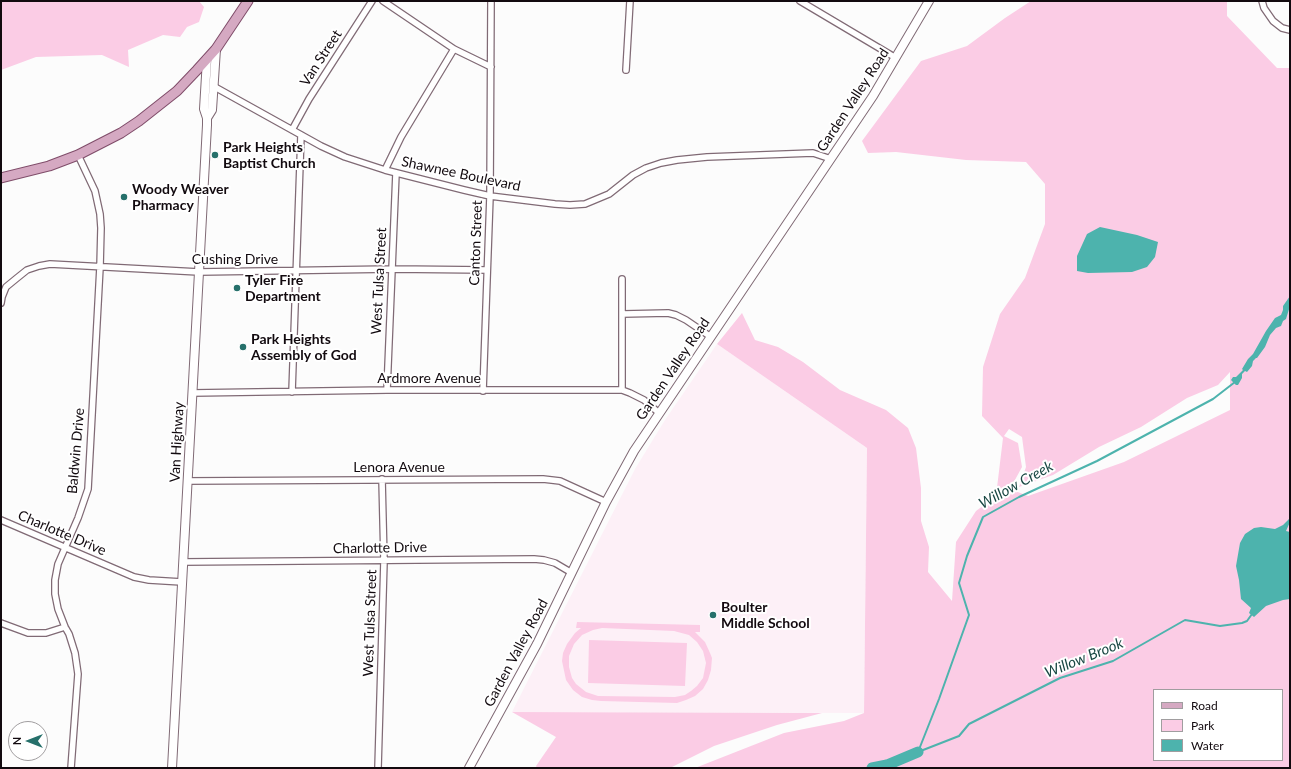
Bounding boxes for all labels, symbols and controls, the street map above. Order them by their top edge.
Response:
street label: Van Street [297,27,345,89]
street label: Garden Valley Road [813,45,893,155]
place label: Park Heights Baptist Church [223,139,316,172]
marker: Park Heights Baptist Church [210,150,220,160]
street label: Shawnee Boulevard [400,153,522,195]
place label: Woody Weaver Pharmacy [132,181,229,214]
marker: Woody Weaver Pharmacy [119,192,129,202]
street label: Canton Street [466,200,486,286]
street label: West Tulsa Street [368,227,390,335]
street label: Cushing Drive [192,251,278,267]
place label: Tyler Fire Department [245,272,321,304]
marker: Tyler Fire Department [232,283,242,293]
street label: Garden Valley Road [633,315,713,423]
place label: Park Heights Assembly of God [251,331,357,364]
marker: Park Heights Assembly of God [238,342,248,352]
street label: Ardmore Avenue [377,370,481,386]
street label: Van Highway [166,401,188,483]
street label: Baldwin Drive [64,407,88,495]
water label: Willow Creek [976,457,1056,513]
street label: Lenora Avenue [353,459,445,475]
street label: Charlotte Drive [15,507,109,559]
street label: Charlotte Drive [333,539,427,557]
street label: West Tulsa Street [360,569,380,677]
street label: Garden Valley Road [480,596,552,710]
place label: Boulter Middle School [721,599,810,632]
marker: Boulter Middle School [708,610,718,620]
water label: Willow Brook [1042,634,1126,682]
legend [1153,689,1283,761]
text: Road [1191,698,1218,713]
text: Park [1191,718,1214,733]
north arrow [8,721,48,761]
text: N [10,737,23,745]
text: Water [1191,738,1224,753]

